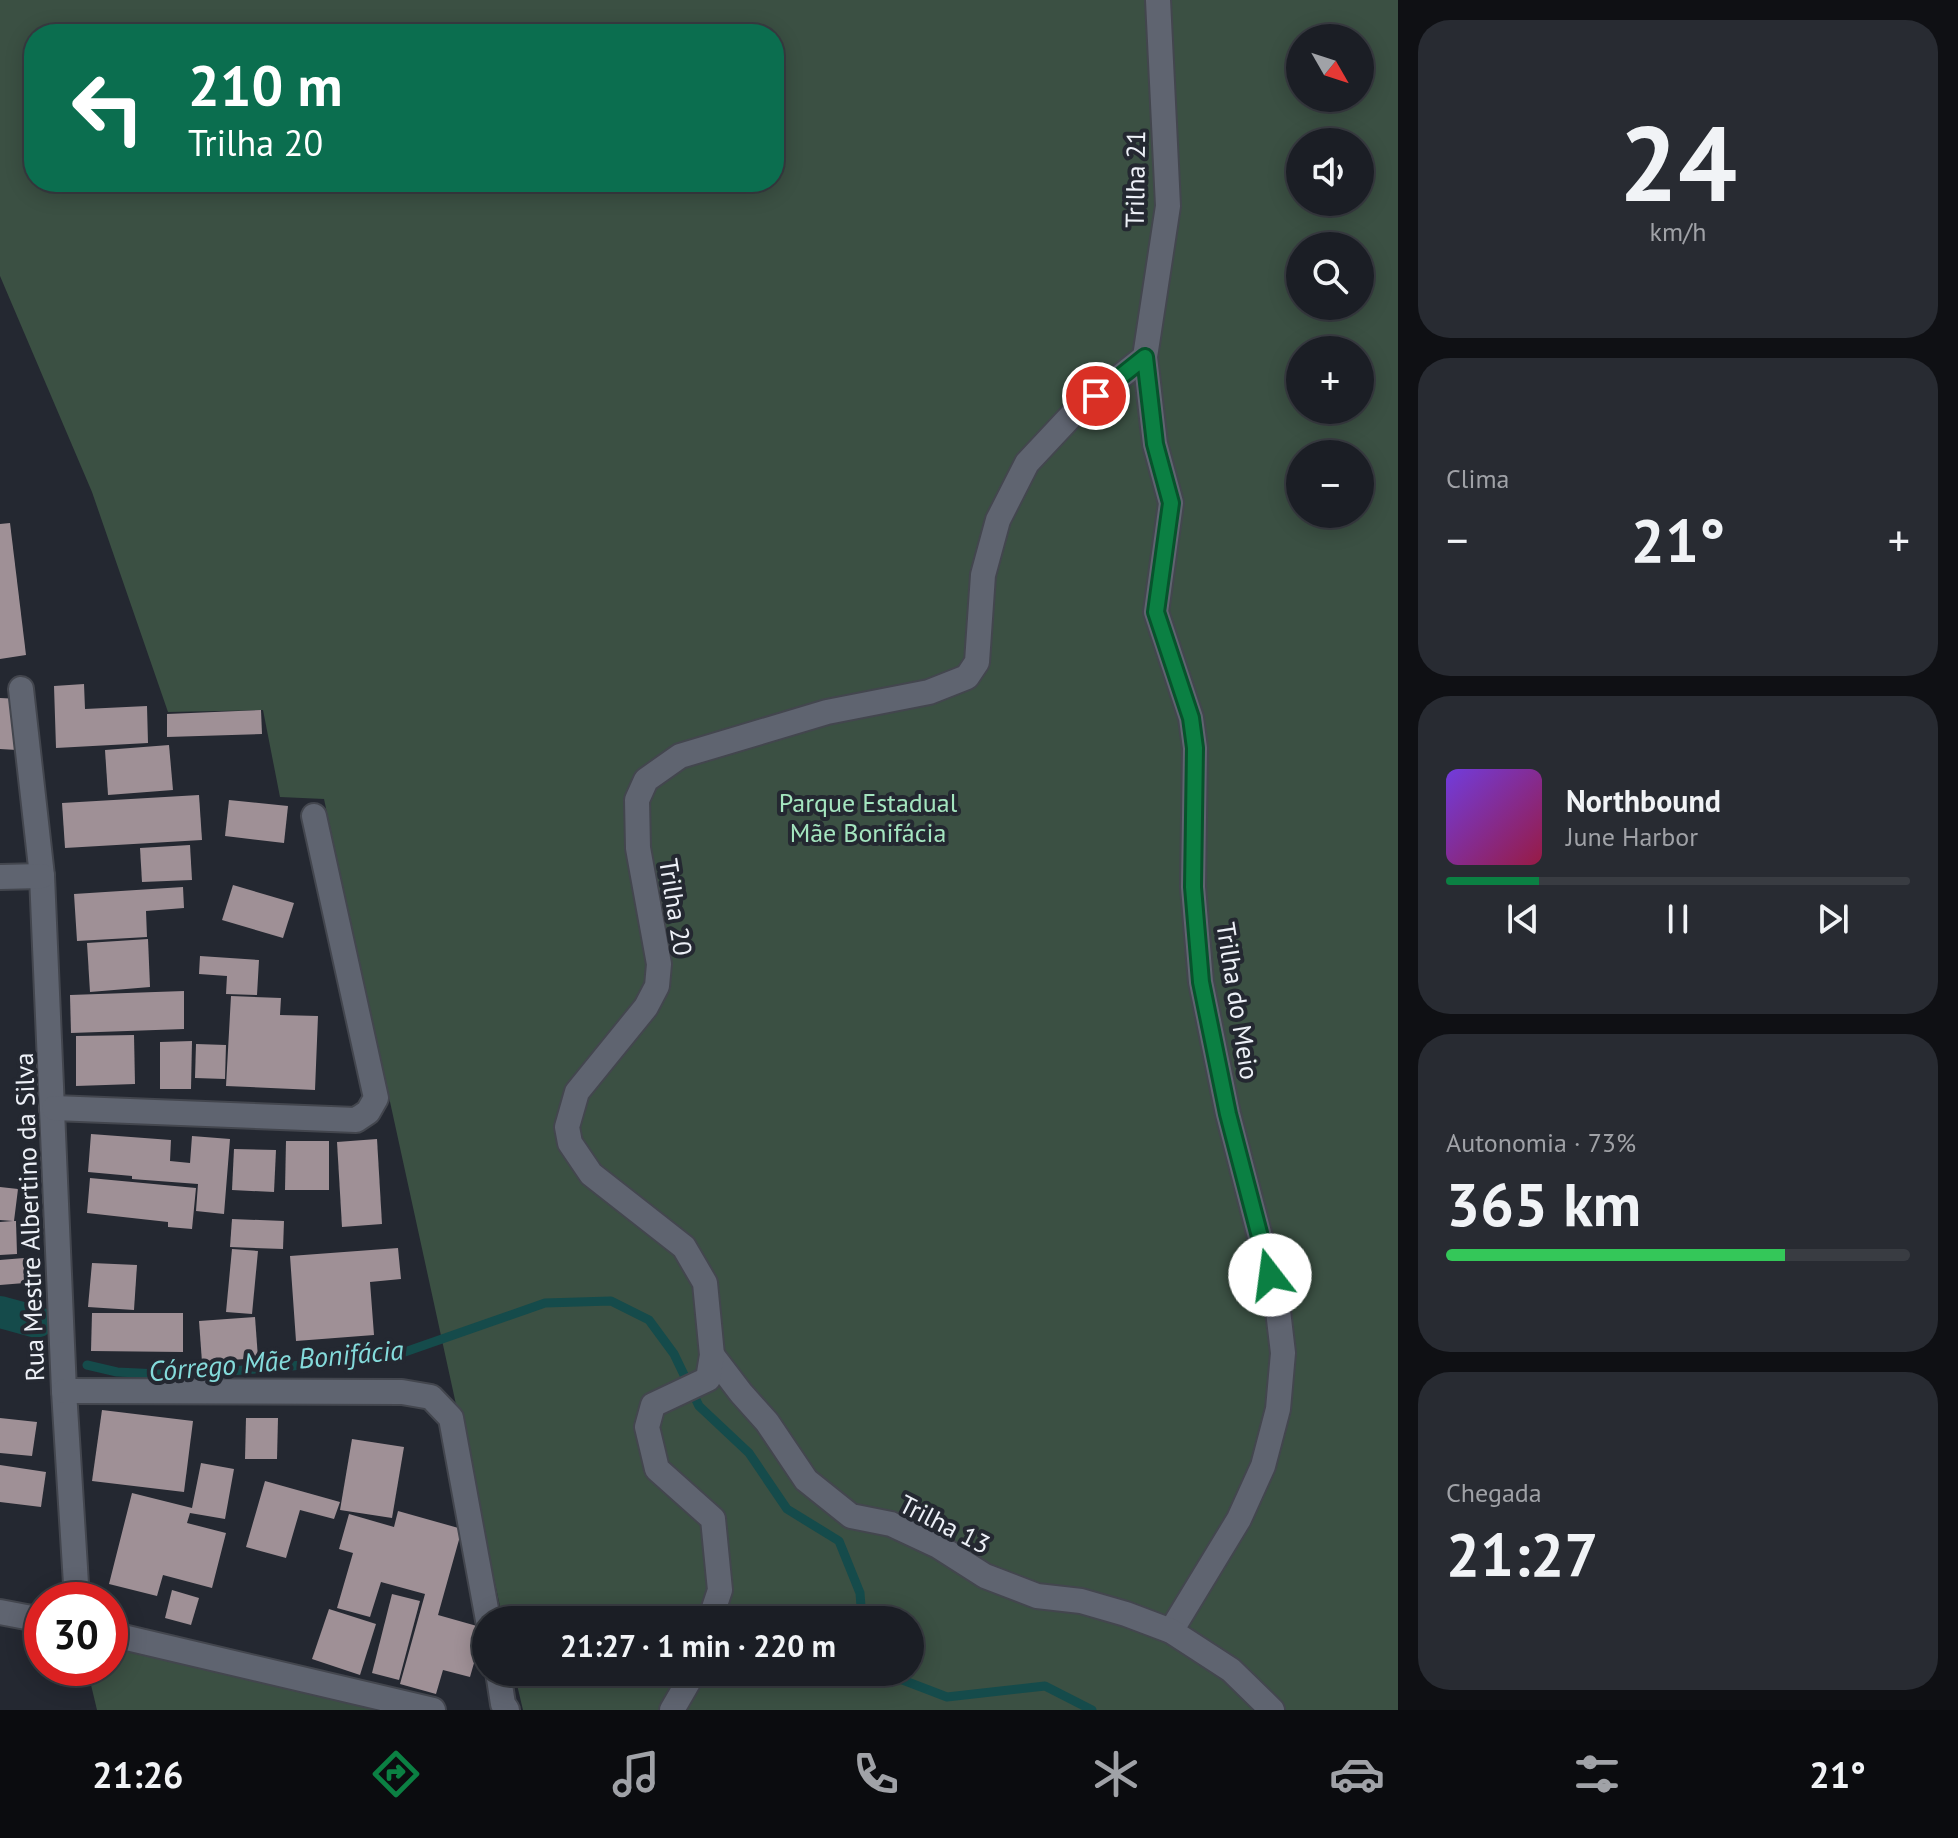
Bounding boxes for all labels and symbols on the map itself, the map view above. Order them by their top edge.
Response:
north arrow [1286,24,1374,112]
street label: Trilha 21 [1118,130,1152,228]
pin [1062,362,1130,430]
park label: Parque Estadual Mãe Bonifácia [779,786,958,849]
street label: Trilha 20 [652,856,700,958]
street label: Trilha do Meio [1209,920,1267,1082]
street label: Rua Mestre Albertino da Silva [7,1052,51,1382]
position arrow [1228,1233,1312,1317]
water label: Córrego Mãe Bonifácia [147,1330,405,1390]
street label: Trilha 13 [894,1487,996,1561]
speed limit sign: 30 [24,1582,128,1686]

